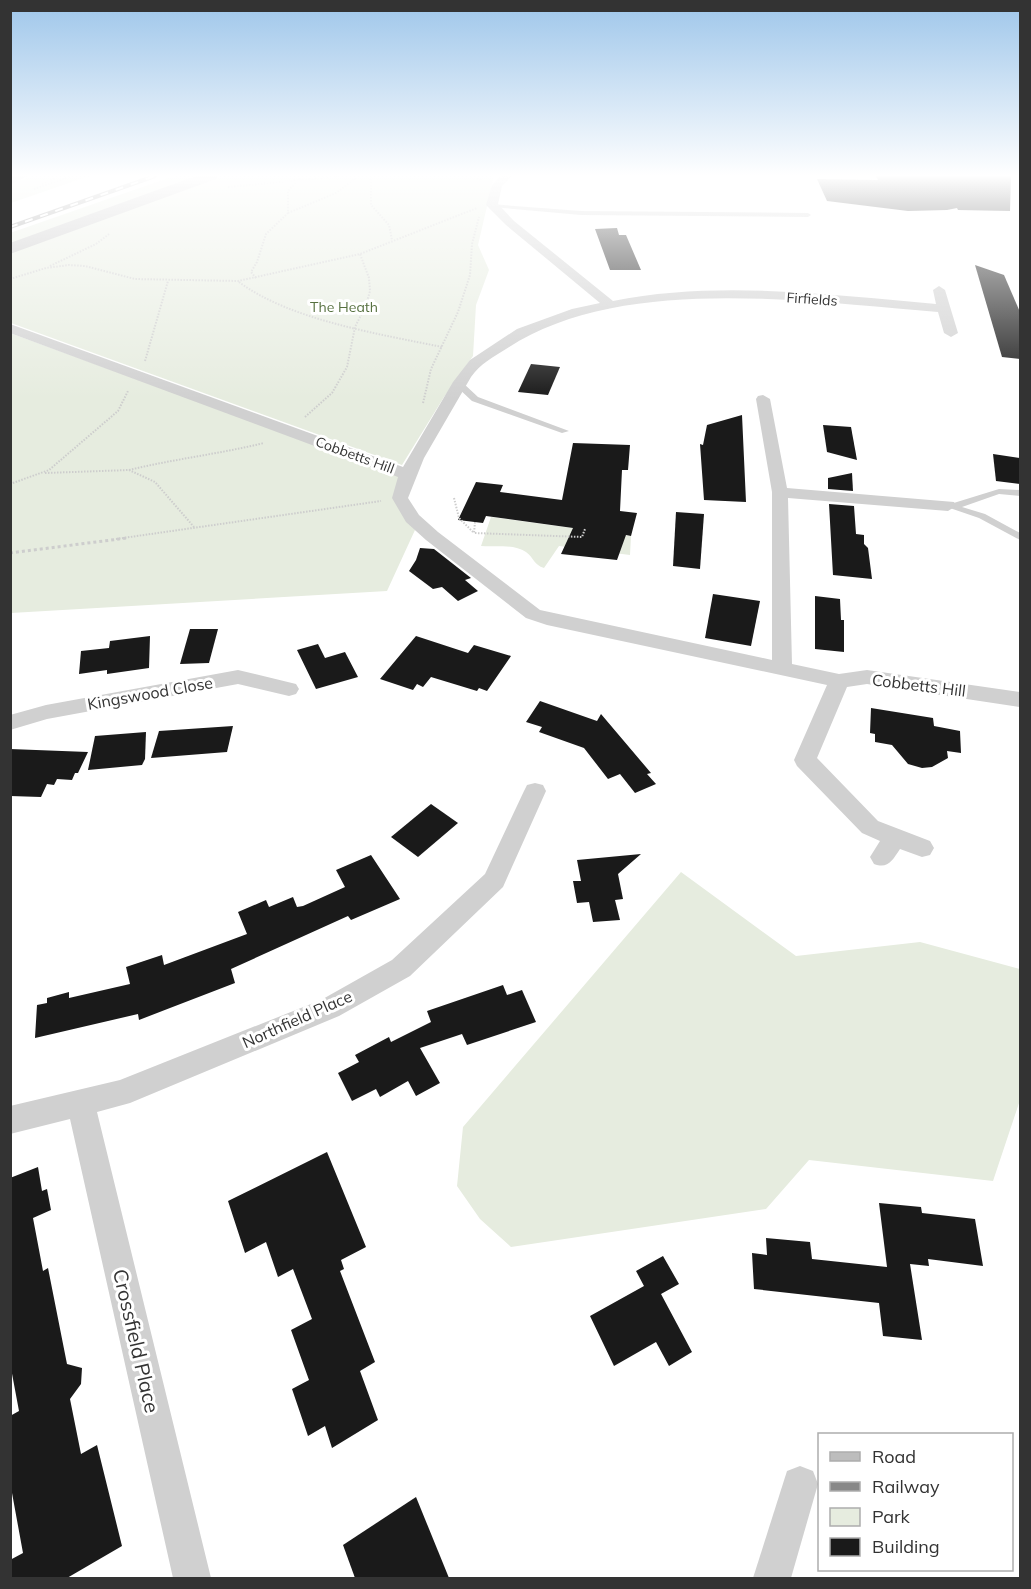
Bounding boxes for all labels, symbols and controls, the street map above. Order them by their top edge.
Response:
street label: Firfields [786,288,838,310]
park label: The Heath [310,298,378,316]
street label: Cobbetts Hill [313,432,397,478]
street label: Cobbetts Hill [871,669,967,701]
street label: Kingswood Close [86,672,214,714]
street label: Northfield Place [239,986,355,1052]
street label: Crossfield Place [108,1267,165,1415]
legend [818,1433,1013,1571]
text: Road [872,1445,916,1468]
text: Railway [872,1475,940,1498]
text: Park [872,1505,911,1528]
text: Building [872,1535,940,1558]

